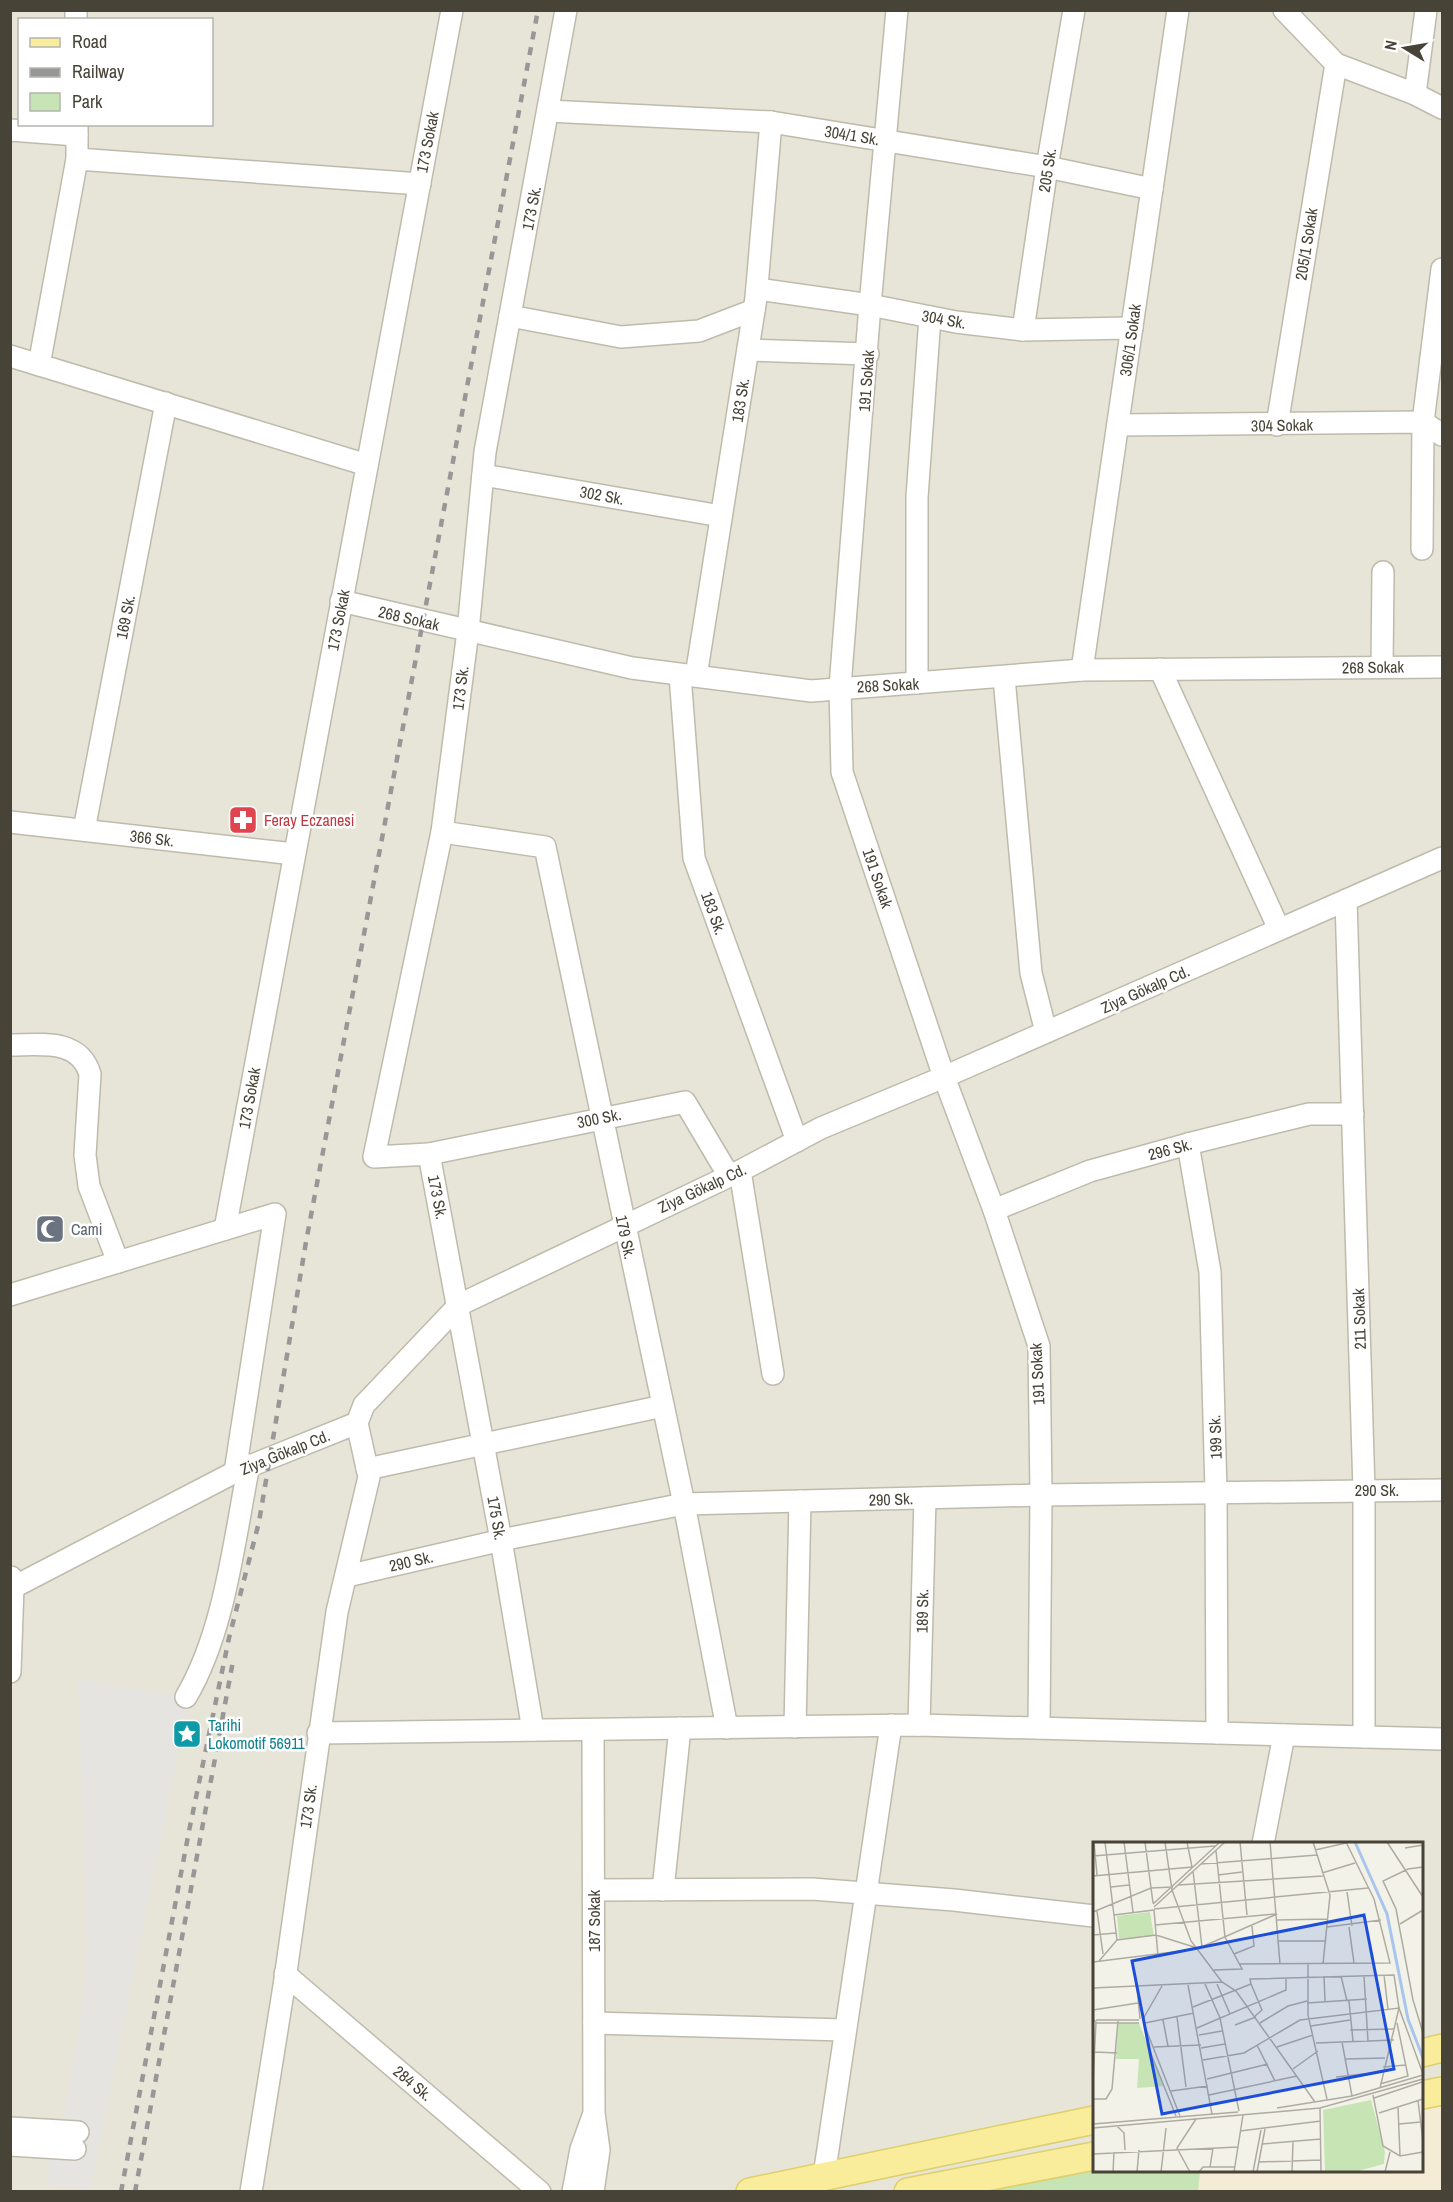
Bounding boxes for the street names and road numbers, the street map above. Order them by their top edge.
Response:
street label: 173 Sokak [410,109,444,175]
street label: 304/1 Sk. [823,120,881,150]
street label: 205 Sk. [1033,146,1061,194]
street label: 173 Sk. [516,184,546,232]
street label: 205/1 Sokak [1289,206,1323,282]
street label: 306/1 Sokak [1114,302,1146,378]
street label: 304 Sk. [920,304,968,334]
street label: 191 Sokak [853,349,879,413]
street label: 183 Sk. [726,376,754,424]
street label: 304 Sokak [1251,413,1314,437]
street label: 302 Sk. [578,480,626,510]
street label: 173 Sokak [321,587,355,653]
street label: 169 Sk. [110,593,140,641]
street label: 268 Sokak [376,600,442,636]
street label: 268 Sokak [1342,655,1405,679]
street label: 173 Sk. [446,665,474,711]
street label: 268 Sokak [856,672,920,698]
street label: 366 Sk. [129,824,175,852]
street label: 191 Sokak [858,845,899,911]
street label: 183 Sk. [696,888,732,938]
street label: Ziya Gökalp Cd. [1097,960,1193,1018]
street label: 173 Sokak [233,1065,265,1130]
street label: 300 Sk. [575,1103,623,1133]
street label: 296 Sk. [1146,1133,1194,1165]
street label: Ziya Gökalp Cd. [654,1158,750,1218]
street label: 173 Sk. [423,1173,453,1221]
street label: 179 Sk. [611,1213,641,1261]
street label: 211 Sokak [1347,1288,1371,1350]
street label: 191 Sokak [1024,1342,1050,1406]
street label: 199 Sk. [1203,1414,1227,1460]
street label: Ziya Gökalp Cd. [237,1424,333,1480]
street label: 290 Sk. [1355,1479,1399,1501]
street label: 290 Sk. [868,1487,914,1511]
street label: 175 Sk. [482,1494,512,1542]
street label: 290 Sk. [387,1545,435,1577]
street label: 189 Sk. [911,1589,933,1633]
street label: 173 Sk. [294,1782,322,1830]
street label: 187 Sokak [583,1890,605,1952]
street label: 284 Sk. [389,2060,437,2106]

